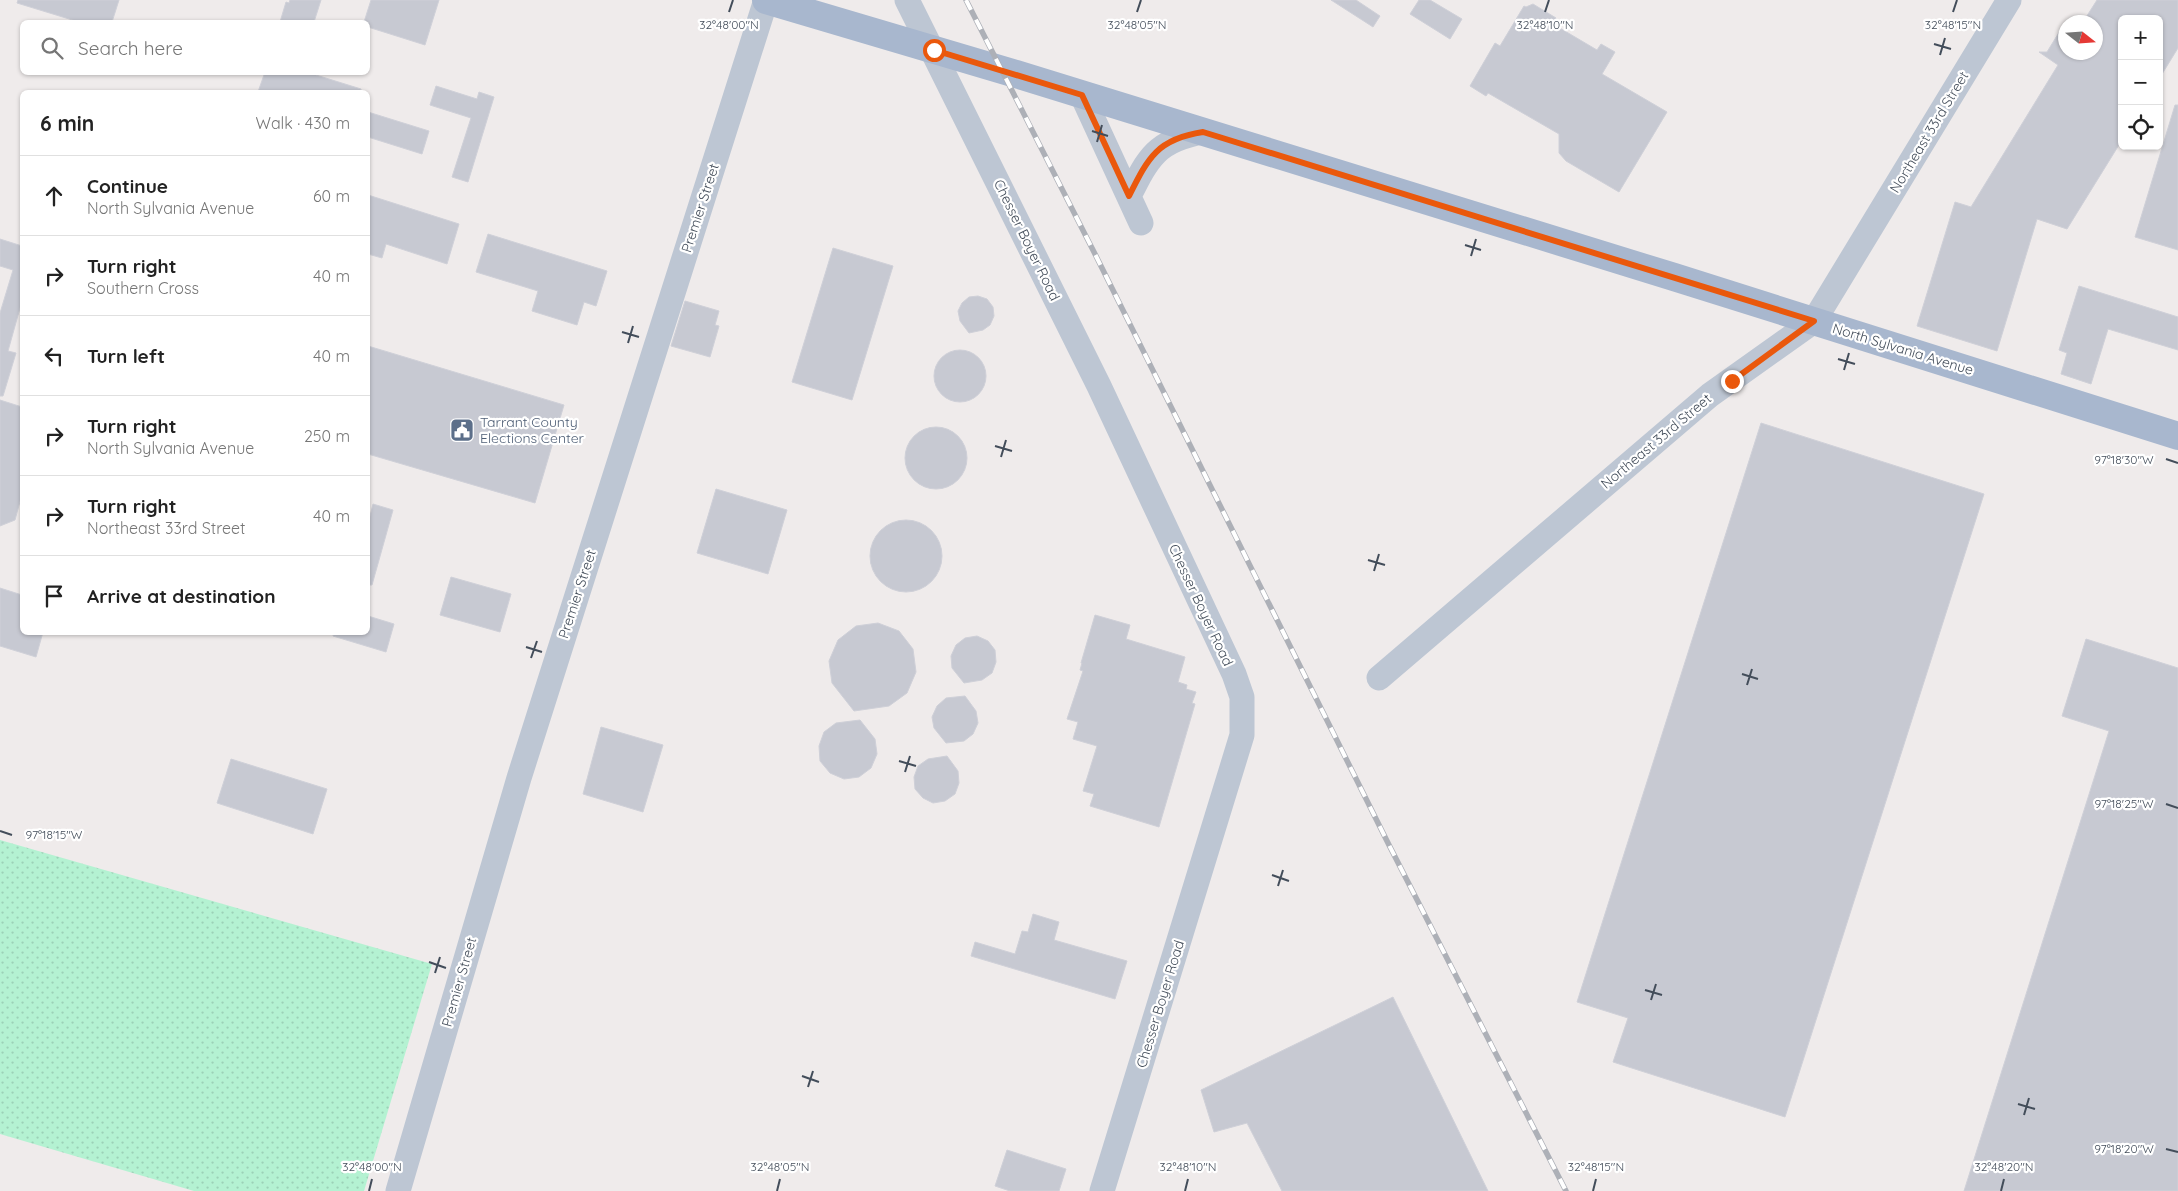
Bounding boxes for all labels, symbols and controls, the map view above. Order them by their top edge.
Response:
north arrow [2058,15,2103,60]
map controls [2118,15,2163,150]
button: + [2118,15,2163,60]
text: 32°48'00"N [699,17,759,32]
text: 32°48'05"N [1107,17,1167,32]
text: 32°48'10"N [1517,17,1573,32]
text: 32°48'15"N [1925,17,1981,32]
search box [20,20,370,75]
icon: search [38,34,66,62]
text: Search here [78,36,183,60]
route start [923,39,946,62]
button: − [2118,60,2163,105]
street label: Northeast 33rd Street [1886,68,1973,196]
button: locate [2118,105,2163,150]
text: 6 min [40,110,94,136]
text: Walk · 430 m [256,113,350,133]
street label: Premier Street [677,161,723,255]
text: Continue [87,174,168,198]
street label: Chesser Boyer Road [990,176,1064,304]
icon: ahead [40,182,68,210]
text: 60 m [313,186,350,206]
text: North Sylvania Avenue [87,198,254,218]
text: Turn right [87,254,176,278]
icon: right [40,262,68,290]
text: 40 m [313,266,350,286]
text: Southern Cross [87,278,199,298]
street label: North Sylvania Avenue [1830,319,1976,379]
icon: left [40,342,68,370]
text: Turn left [87,344,165,368]
text: 40 m [313,346,350,366]
route end [1721,370,1744,393]
street label: Northeast 33rd Street [1597,389,1715,492]
place label: Tarrant County Elections Center [480,413,585,447]
text: Turn right [87,414,176,438]
public building icon: Tarrant County Elections Center [449,417,475,443]
icon: right [40,422,68,450]
text: 250 m [304,426,350,446]
text: North Sylvania Avenue [87,438,254,458]
text: 97°18'30"W [2094,452,2154,467]
text: Turn right [87,494,176,518]
icon: right [40,502,68,530]
text: 40 m [313,506,350,526]
text: Northeast 33rd Street [87,518,245,538]
street label: Chesser Boyer Road [1165,541,1237,669]
street label: Premier Street [554,547,600,641]
icon: arrive [40,582,68,610]
text: Arrive at destination [87,584,276,608]
text: 97°18'25"W [2094,796,2154,811]
text: 97°18'15"W [26,827,83,842]
street label: Premier Street [438,935,480,1029]
street label: Chesser Boyer Road [1132,938,1188,1070]
text: 97°18'20"W [2094,1141,2154,1156]
text: 32°48'00"N [342,1159,402,1174]
text: 32°48'05"N [750,1159,810,1174]
text: 32°48'10"N [1160,1159,1216,1174]
text: 32°48'15"N [1568,1159,1624,1174]
text: 32°48'20"N [1974,1159,2034,1174]

